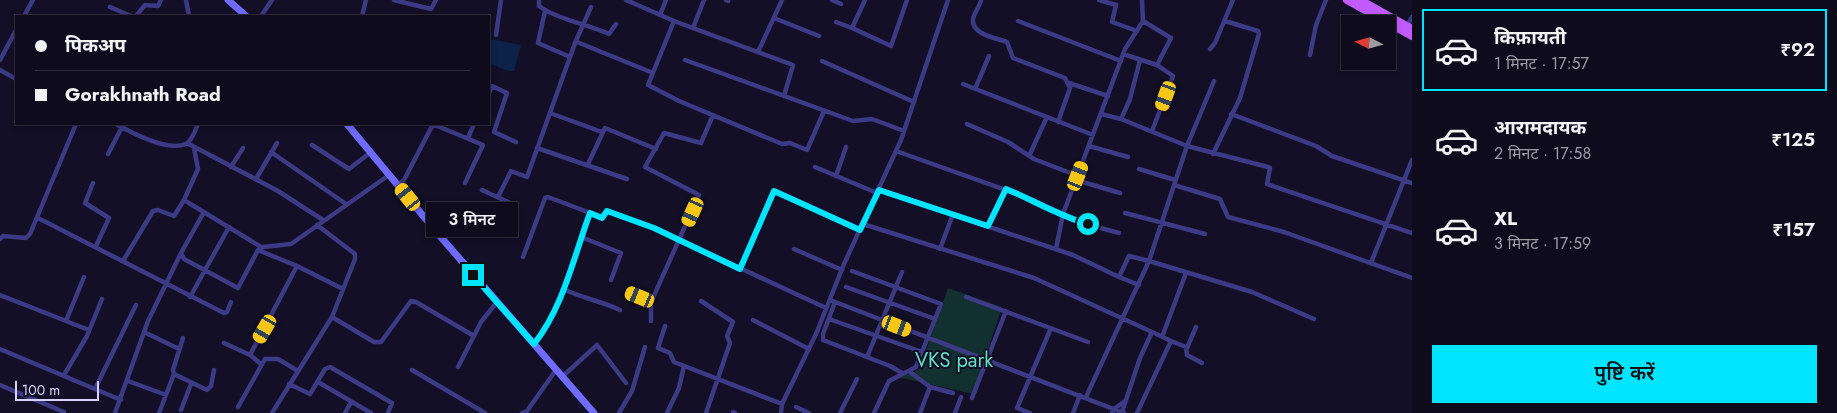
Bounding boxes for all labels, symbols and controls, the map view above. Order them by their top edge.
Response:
north arrow [1341,15,1396,70]
map controls [1341,15,1396,70]
text: किफ़ायती [1494,24,1566,51]
icon: car [1434,28,1479,73]
text: पिकअप [65,32,126,59]
text: ₹92 [1780,36,1815,63]
text: 1 मिनट · 17:57 [1494,52,1589,75]
car [1153,79,1178,113]
text: Gorakhnath Road [65,81,221,108]
text: आरामदायक [1494,114,1586,141]
icon: car [1434,118,1479,163]
text: ₹125 [1771,126,1815,153]
text: 2 मिनट · 17:58 [1494,142,1591,165]
car [1065,159,1090,193]
car [392,181,423,213]
car [680,195,705,229]
callout: 3 मिनट [427,202,519,238]
text: XL [1494,205,1517,232]
text: 3 मिनट [449,208,495,231]
icon: car [1434,208,1479,253]
route start [1077,213,1099,235]
text: ₹157 [1772,216,1815,243]
text: 3 मिनट · 17:59 [1494,232,1591,255]
route end [462,264,484,286]
car [623,284,656,310]
car [251,312,278,346]
car [880,314,913,338]
button: पुष्टि करें [1432,345,1817,403]
park label: VKS park [915,346,993,375]
scale bar [15,378,99,401]
text: 100 m [22,380,60,400]

